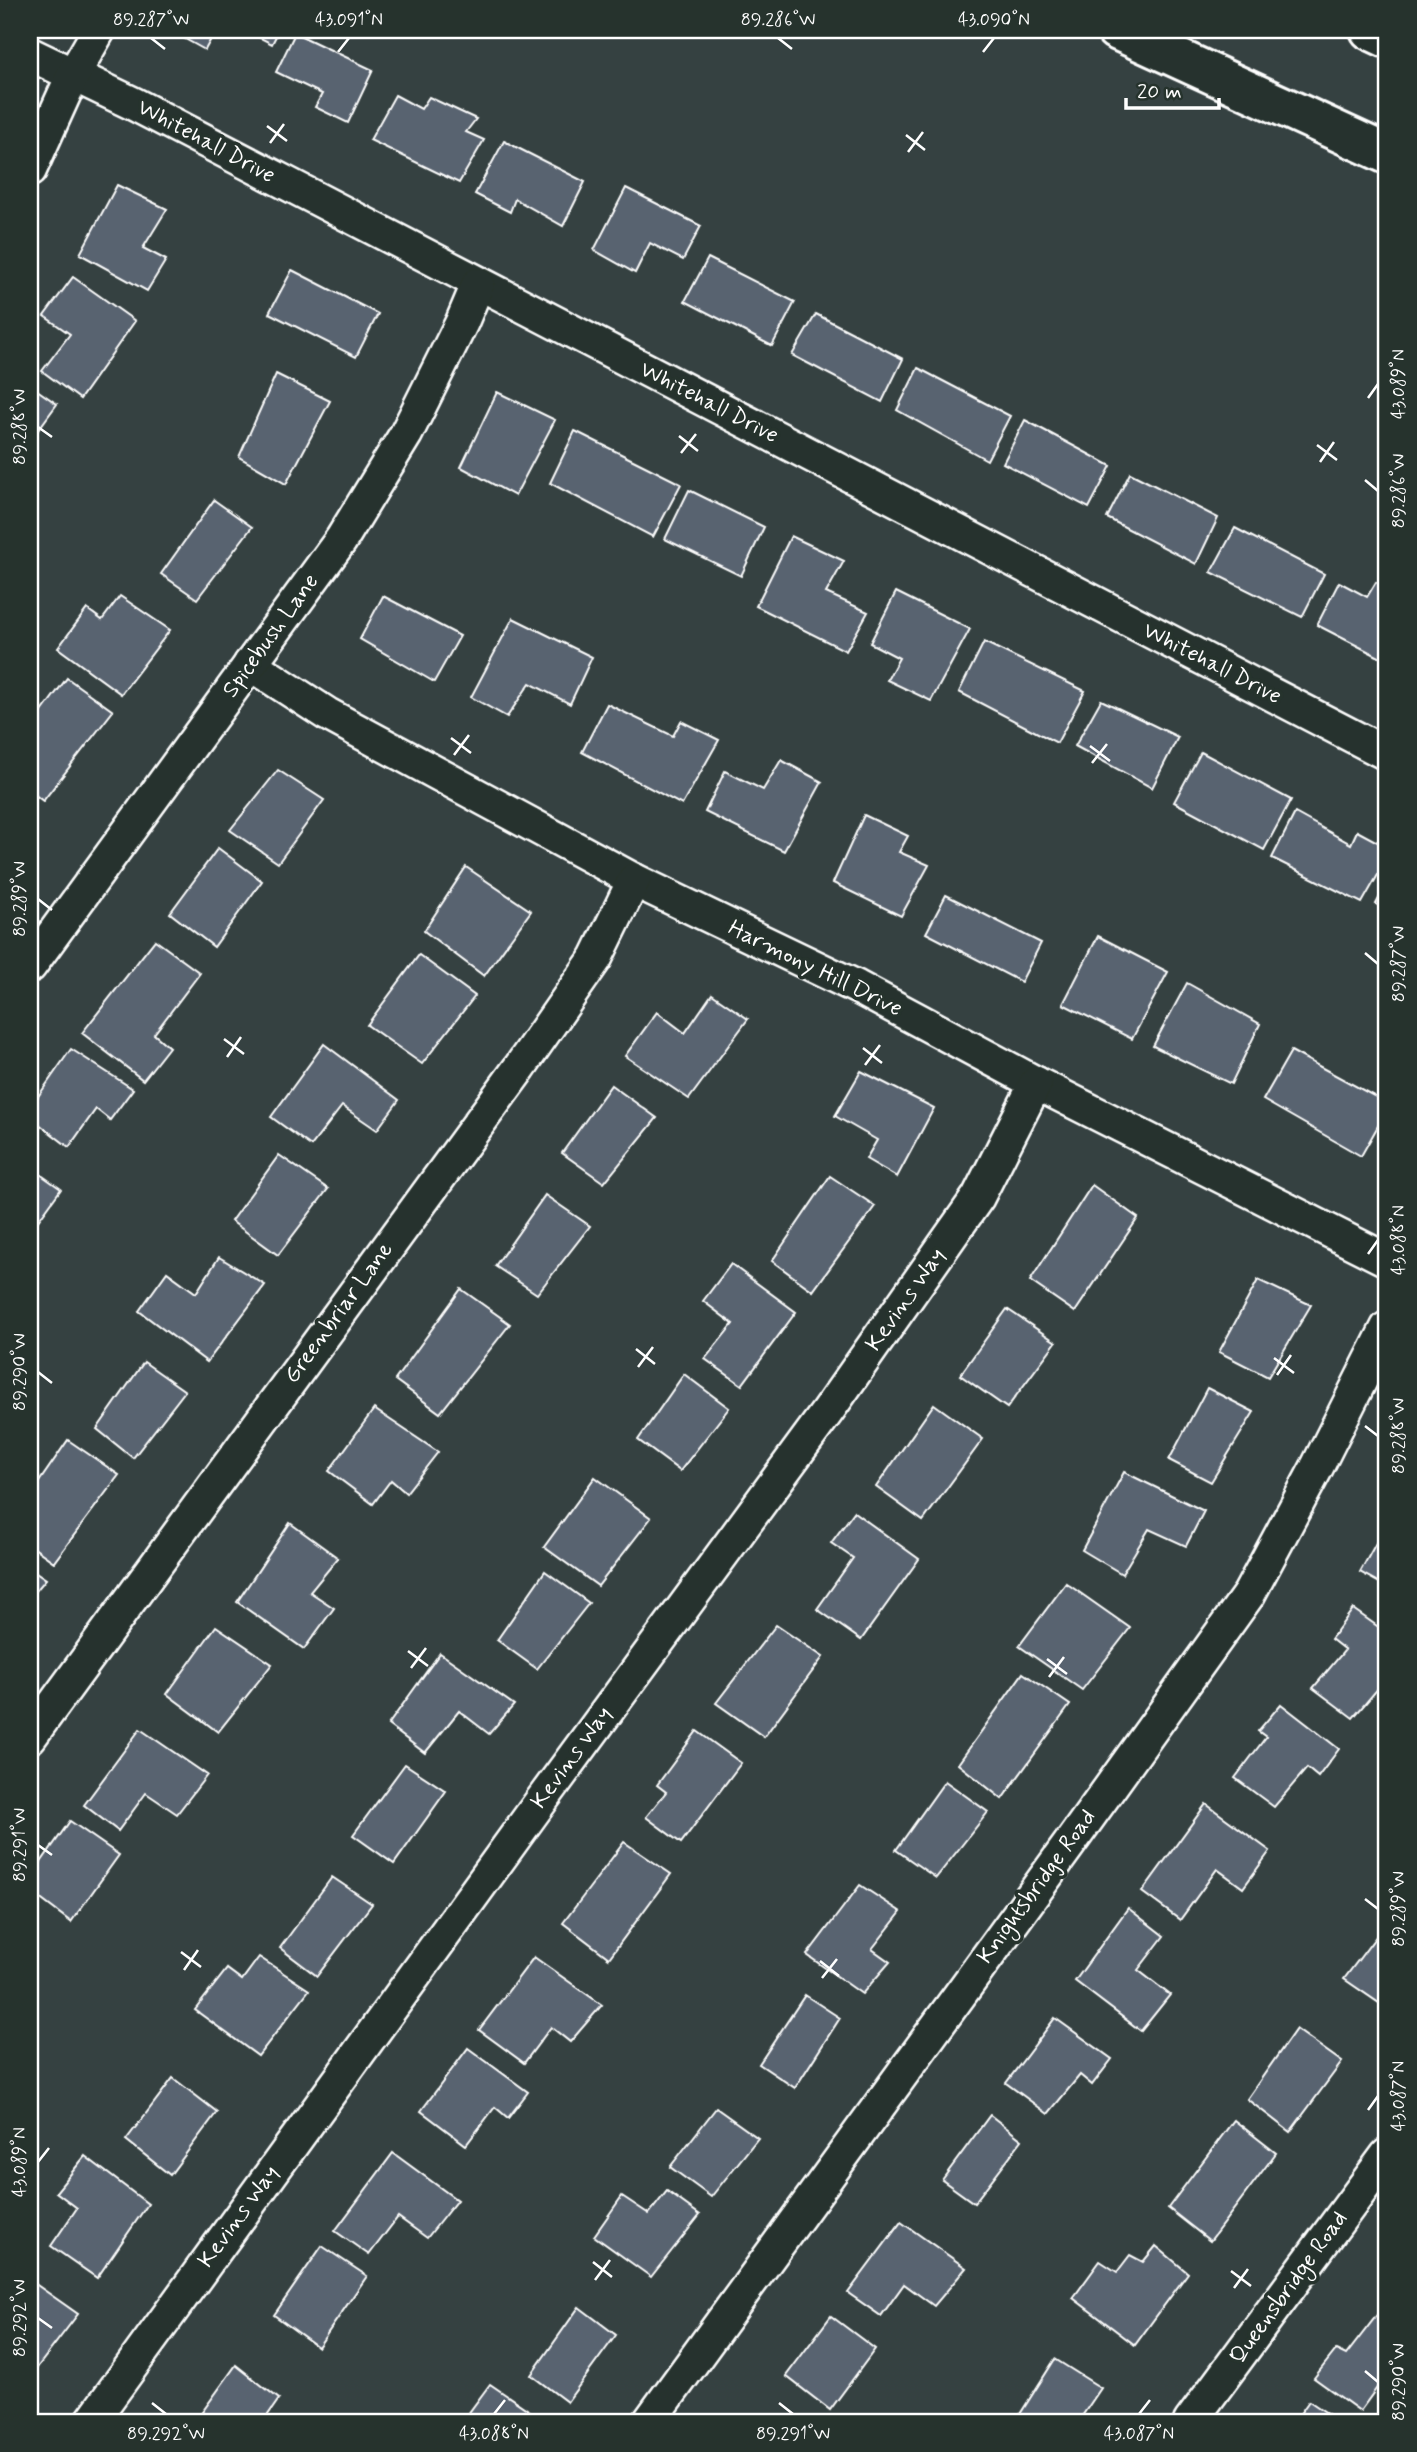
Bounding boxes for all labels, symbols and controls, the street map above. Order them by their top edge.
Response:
text: 89.287°W [113,8,189,32]
text: 43.091°N [315,8,383,32]
text: 89.286°W [741,8,815,32]
text: 43.090°N [958,8,1030,32]
scale bar [1126,66,1219,110]
text: 20 m [1137,78,1182,106]
street label: Whitehall Drive [132,93,280,191]
text: 43.089°N [1387,349,1411,419]
street label: Whitehall Drive [634,355,784,451]
text: 89.288°W [8,389,32,465]
text: 89.286°W [1387,454,1411,528]
street label: Spicebush Lane [216,568,326,704]
street label: Whitehall Drive [1137,616,1287,712]
text: 89.289°W [8,861,32,937]
street label: Harmony Hill Drive [723,914,907,1024]
text: 89.287°W [1387,926,1411,1002]
text: 43.088°N [1387,1205,1411,1275]
street label: Greenbriar Lane [278,1236,401,1390]
street label: Kevins Way [859,1242,953,1358]
text: 89.290°W [8,1333,32,1411]
text: 89.288°W [1387,1398,1411,1474]
street label: Kevins Way [525,1701,619,1815]
street label: Knightsbridge Road [971,1804,1105,1972]
text: 89.291°W [8,1808,32,1882]
text: 89.289°W [1387,1871,1411,1947]
text: 43.087°N [1387,2061,1411,2131]
text: 43.089°N [8,2127,32,2197]
street label: Kevins Way [192,2160,286,2274]
street label: Queensbridge Road [1223,2205,1356,2372]
text: 89.292°W [8,2279,32,2357]
text: 89.290°W [1387,2343,1411,2421]
text: 89.292°W [127,2422,205,2446]
text: 43.088°N [459,2422,529,2446]
text: 89.291°W [756,2422,830,2446]
text: 43.087°N [1104,2422,1174,2446]

